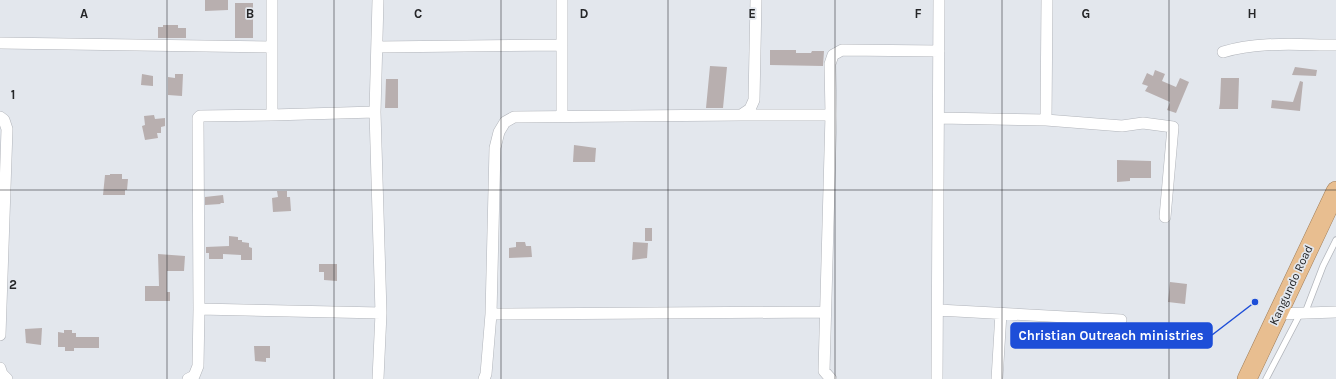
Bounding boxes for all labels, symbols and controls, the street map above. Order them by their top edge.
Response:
text: A [80,6,88,21]
text: B [246,6,254,21]
text: C [414,6,422,21]
text: D [580,6,589,21]
text: E [748,6,756,21]
text: F [914,6,922,21]
text: G [1082,6,1090,21]
text: H [1247,6,1257,21]
text: 1 [11,87,15,102]
street label: Kangundo Road [1266,243,1316,327]
text: 2 [9,277,17,292]
callout: Christian Outreach ministries [1011,323,1212,348]
text: Christian Outreach ministries [1018,328,1204,343]

